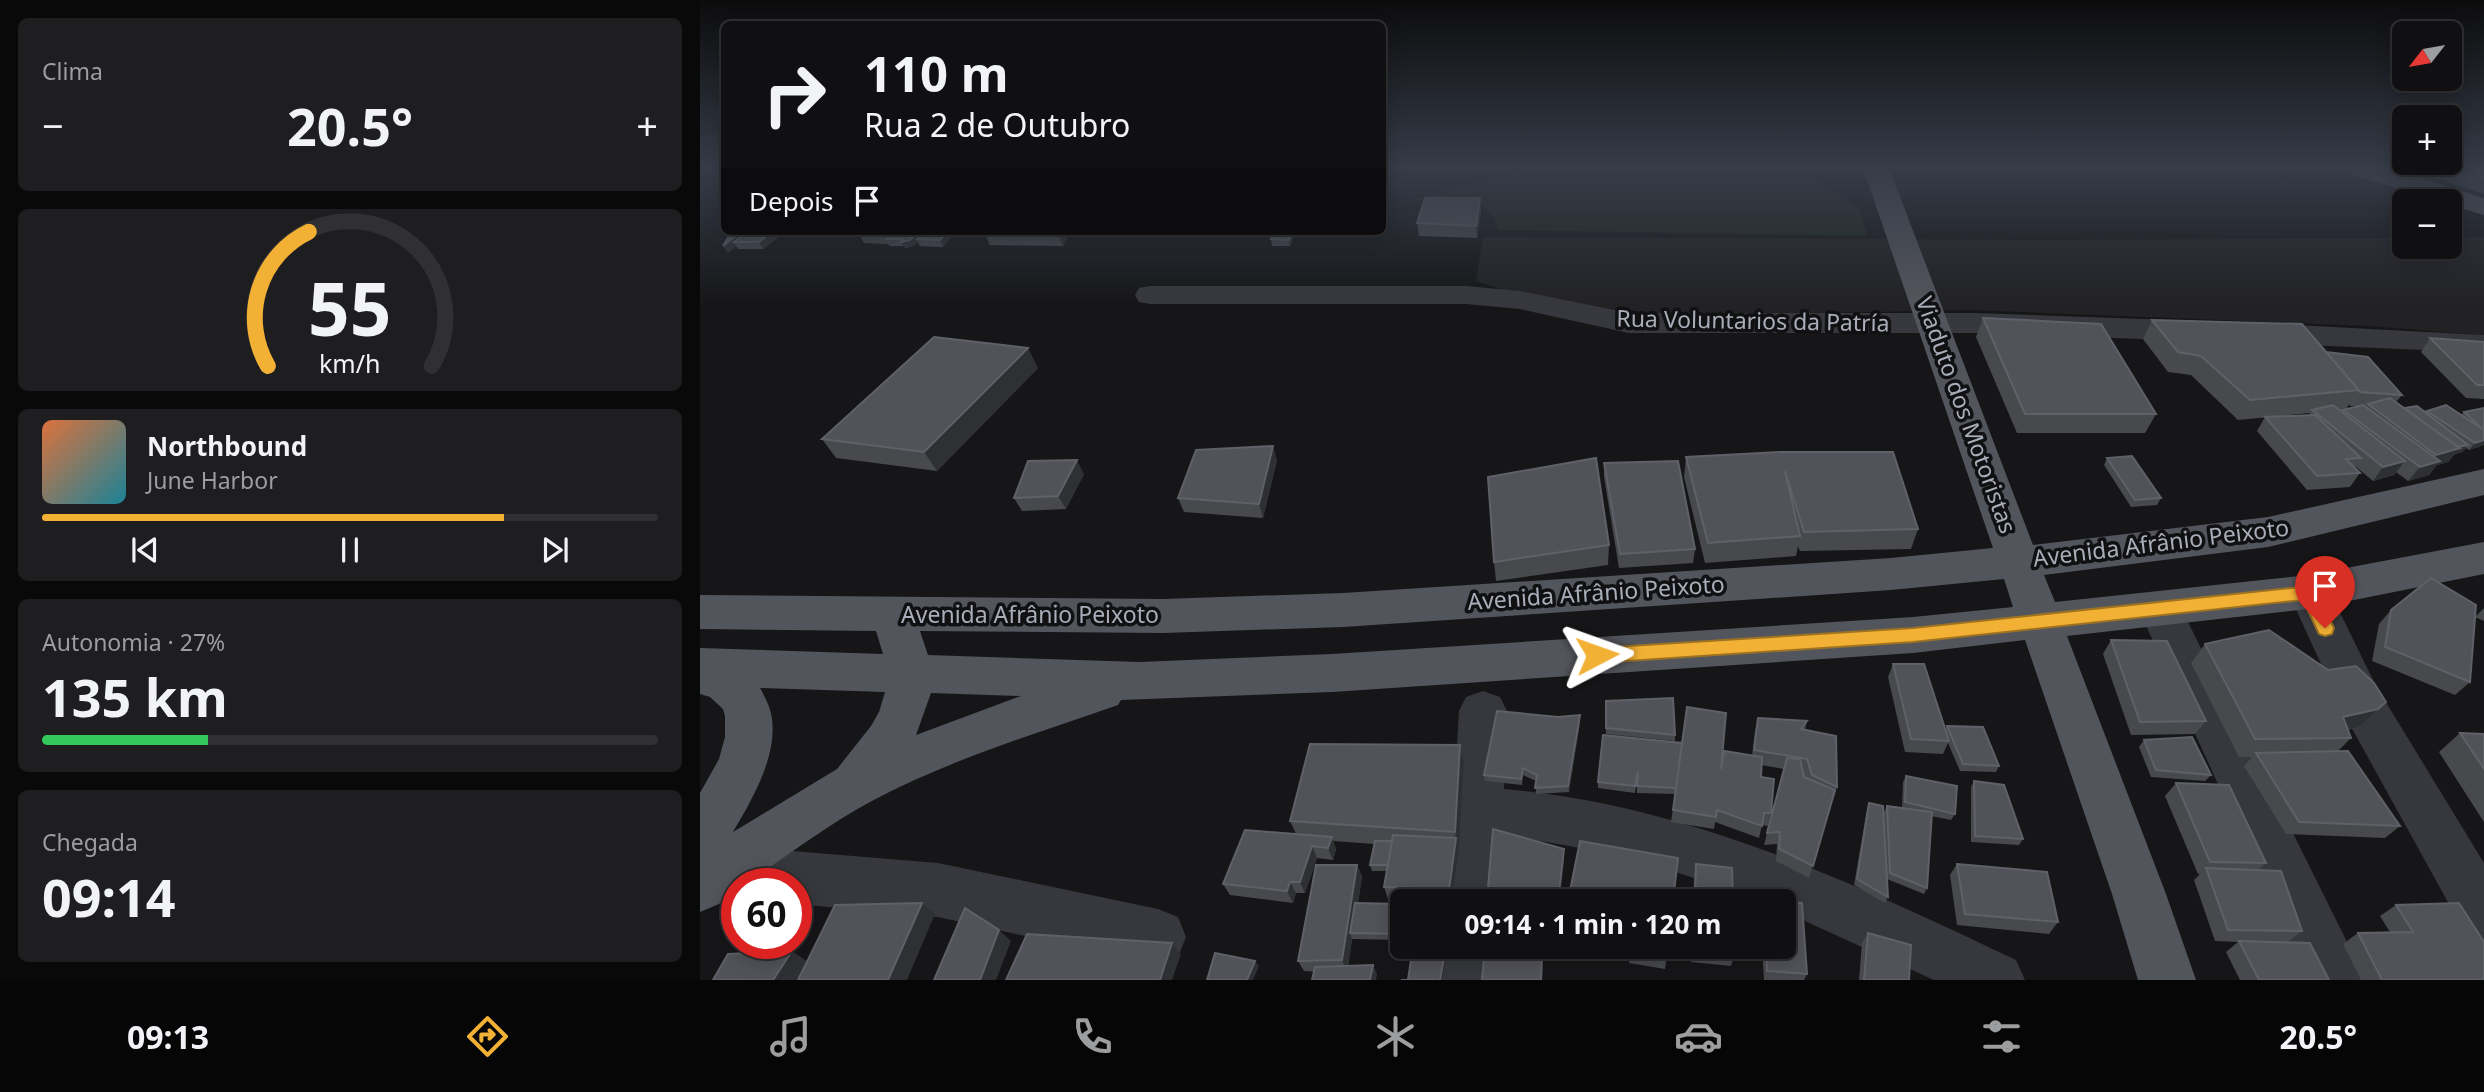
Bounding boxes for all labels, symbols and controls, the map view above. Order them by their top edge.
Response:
north arrow [2392,21,2462,91]
map controls [2392,21,2462,259]
text: 110 m [864,40,1009,106]
icon: right [749,49,840,140]
text: Clima [42,55,103,87]
text: 20.5° [287,90,413,161]
text: − [42,99,64,151]
text: + [636,99,658,151]
text: Rua 2 de Outubro [864,103,1130,146]
button: + [2392,105,2462,175]
icon: arrive [848,182,886,220]
text: Depois [749,183,834,219]
button: − [2392,189,2462,259]
text: 55 [308,258,392,357]
street label: Viaduto dos Motoristas [1909,292,2025,538]
street label: Rua Voluntarios da Patría [1616,302,1890,338]
text: km/h [319,345,381,379]
text: Northbound [147,428,307,464]
text: June Harbor [147,464,278,496]
street label: Avenida Afrânio Peixoto [2031,510,2291,574]
icon: previous [126,531,164,569]
icon: pause [331,531,369,569]
icon: next [536,531,574,569]
pin [2295,556,2355,628]
street label: Avenida Afrânio Peixoto [1466,567,1726,617]
icon: arrive [2306,567,2344,605]
street label: Avenida Afrânio Peixoto [901,598,1159,630]
position arrow [1560,618,1634,692]
text: Autonomia · 27% [42,626,225,658]
text: 135 km [42,661,228,732]
text: Chegada [42,826,138,858]
text: 09:14 [42,861,176,932]
speed limit sign: 60 [721,868,812,959]
text: 09:14 · 1 min · 120 m [1465,906,1721,942]
icon: directions [463,1012,512,1061]
icon: music [766,1012,815,1061]
icon: phone [1068,1012,1117,1061]
icon: climate [1371,1012,1420,1061]
icon: car [1674,1012,1723,1061]
icon: filters [1977,1012,2026,1061]
text: 09:13 [127,1015,209,1058]
text: 20.5° [2280,1015,2357,1058]

